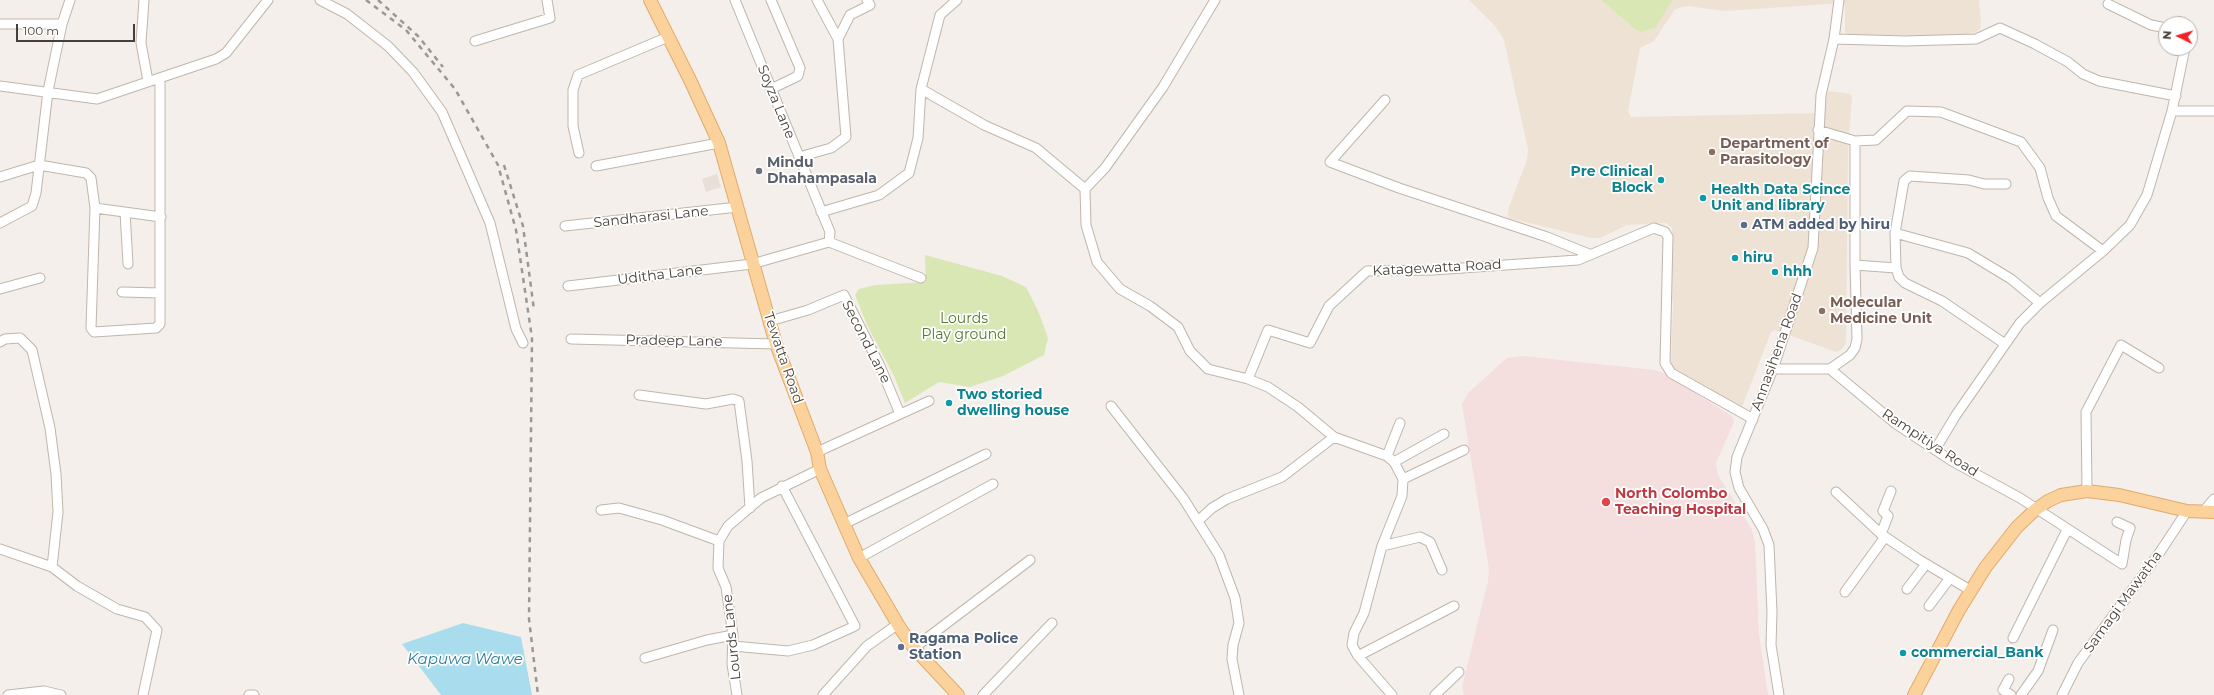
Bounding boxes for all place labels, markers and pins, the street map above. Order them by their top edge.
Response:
place label: Department of Parasitology [1720,136,1829,168]
marker: Department of Parasitology [1707,147,1717,157]
place label: Mindu Dhahampasala [767,155,877,188]
place label: Pre Clinical Block [1571,164,1653,196]
marker: Mindu Dhahampasala [754,166,764,176]
marker: Pre Clinical Block [1656,175,1666,185]
place label: Health Data Scince Unit and library [1711,182,1850,214]
marker: Health Data Scince Unit and library [1698,193,1708,203]
place label: ATM added by hiru [1752,217,1890,233]
marker: ATM added by hiru [1739,220,1749,230]
place label: hiru [1743,250,1773,266]
marker: hiru [1730,253,1740,263]
place label: hhh [1783,264,1812,280]
marker: hhh [1770,267,1780,277]
place label: Molecular Medicine Unit [1830,295,1932,328]
marker: Molecular Medicine Unit [1817,306,1827,316]
place label: Two storied dwelling house [957,387,1069,420]
marker: Two storied dwelling house [944,398,954,408]
place label: North Colombo Teaching Hospital [1615,486,1746,518]
marker: North Colombo Teaching Hospital [1600,496,1612,508]
place label: Ragama Police Station [909,631,1018,664]
marker: Ragama Police Station [896,642,906,652]
place label: commercial_Bank [1911,645,2043,661]
marker: commercial_Bank [1898,648,1908,658]

